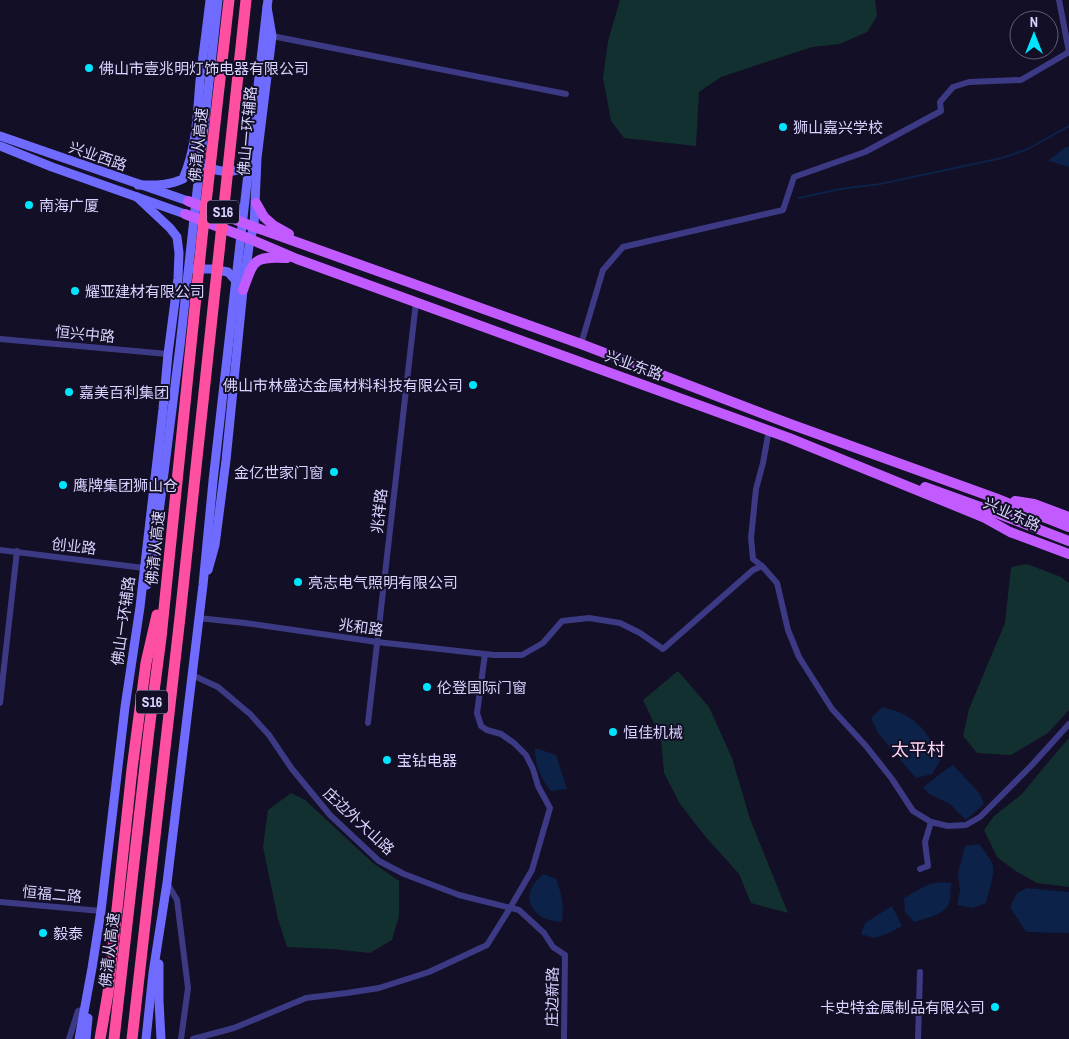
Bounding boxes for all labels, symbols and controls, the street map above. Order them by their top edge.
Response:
north arrow [1009,10,1059,60]
text: N [1030,13,1038,31]
place label: 佛山市壹兆明灯饰电器有限公司 [99,58,309,79]
marker: 佛山市壹兆明灯饰电器有限公司 [83,62,95,74]
street label: 佛山一环辅路 [233,85,261,177]
street label: 佛清从高速 [184,107,212,183]
place label: 狮山嘉兴学校 [793,117,883,138]
marker: 狮山嘉兴学校 [777,121,789,133]
street label: 兴业西路 [66,136,130,176]
place label: 南海广厦 [39,195,99,216]
marker: 南海广厦 [23,199,35,211]
road number: S16 [207,200,239,223]
place label: 耀亚建材有限公司 [85,281,205,302]
marker: 耀亚建材有限公司 [69,285,81,297]
street label: 恒兴中路 [54,321,116,347]
street label: 兴业东路 [602,345,666,385]
place label: 佛山市林盛达金属材料科技有限公司 [223,375,463,396]
marker: 佛山市林盛达金属材料科技有限公司 [467,379,479,391]
place label: 嘉美百利集团 [79,382,169,403]
marker: 嘉美百利集团 [63,386,75,398]
place label: 金亿世家门窗 [234,462,324,483]
marker: 金亿世家门窗 [328,466,340,478]
place label: 鹰牌集团狮山仓 [73,475,178,496]
marker: 鹰牌集团狮山仓 [57,479,69,491]
street label: 兆祥路 [366,488,392,534]
street label: 兴业东路 [980,492,1044,536]
street label: 佛清从高速 [141,510,169,586]
street label: 创业路 [50,533,98,559]
place label: 亮志电气照明有限公司 [308,572,458,593]
street label: 佛山一环辅路 [106,575,140,667]
marker: 亮志电气照明有限公司 [292,576,304,588]
street label: 兆和路 [337,613,385,641]
place label: 伦登国际门窗 [437,677,527,698]
marker: 伦登国际门窗 [421,681,433,693]
road number: S16 [136,690,168,714]
place label: 恒佳机械 [623,722,683,743]
marker: 恒佳机械 [607,726,619,738]
district label: 太平村 [891,737,945,762]
place label: 宝钻电器 [397,750,457,771]
marker: 宝钻电器 [381,754,393,766]
street label: 庄边外大山路 [319,783,399,859]
street label: 恒福二路 [21,881,83,907]
street label: 佛清从高速 [94,911,124,989]
place label: 毅泰 [53,923,83,944]
marker: 毅泰 [37,927,49,939]
street label: 庄边新路 [541,967,563,1027]
place label: 卡史特金属制品有限公司 [820,997,985,1018]
marker: 卡史特金属制品有限公司 [989,1001,1001,1013]

